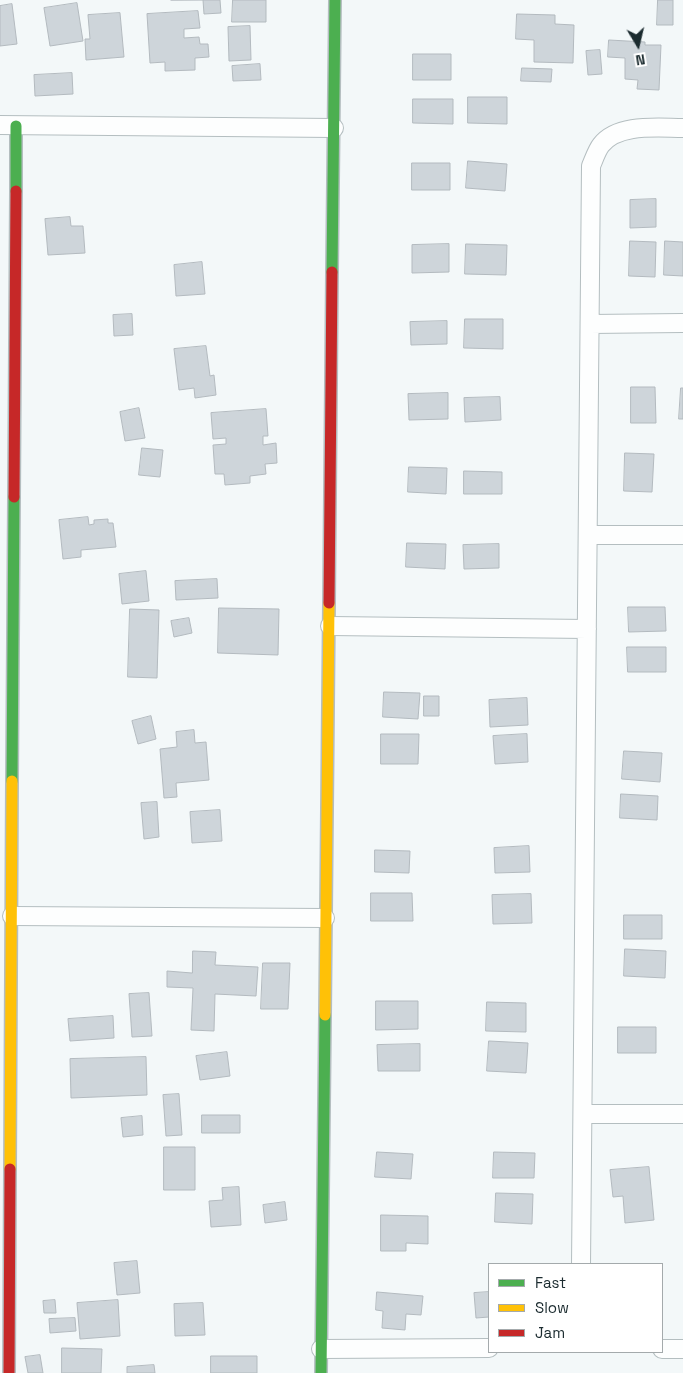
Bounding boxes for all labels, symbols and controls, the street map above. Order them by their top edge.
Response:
north arrow [613,20,663,70]
text: N [634,50,646,69]
legend [488,1263,663,1353]
text: Fast [535,1273,566,1292]
text: Slow [535,1298,569,1317]
text: Jam [535,1323,565,1342]

